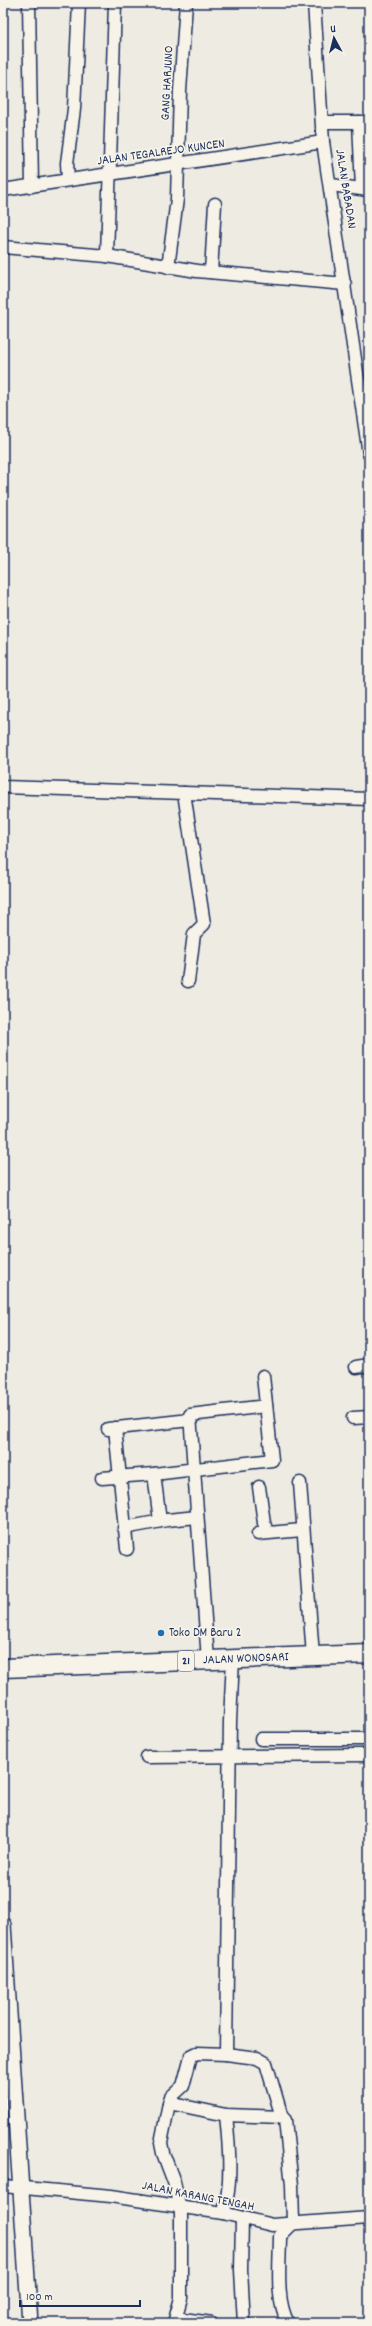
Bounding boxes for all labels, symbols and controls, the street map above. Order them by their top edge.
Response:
north arrow [314,18,354,58]
text: U [329,22,337,38]
street label: GANG HARJUNO [157,45,179,121]
street label: JALAN TEGALREJO KUNCEN [96,135,226,171]
street label: JALAN BABADAN [329,148,361,230]
place label: Toko DM Baru 2 [169,1624,242,1643]
marker: Toko DM Baru 2 [156,1628,166,1638]
street label: JALAN WONOSARI [203,1648,289,1670]
road number: 21 [178,1651,194,1671]
street label: JALAN KARANG TENGAH [140,2177,256,2217]
scale bar [20,2282,140,2308]
text: 100 m [26,2289,53,2306]

